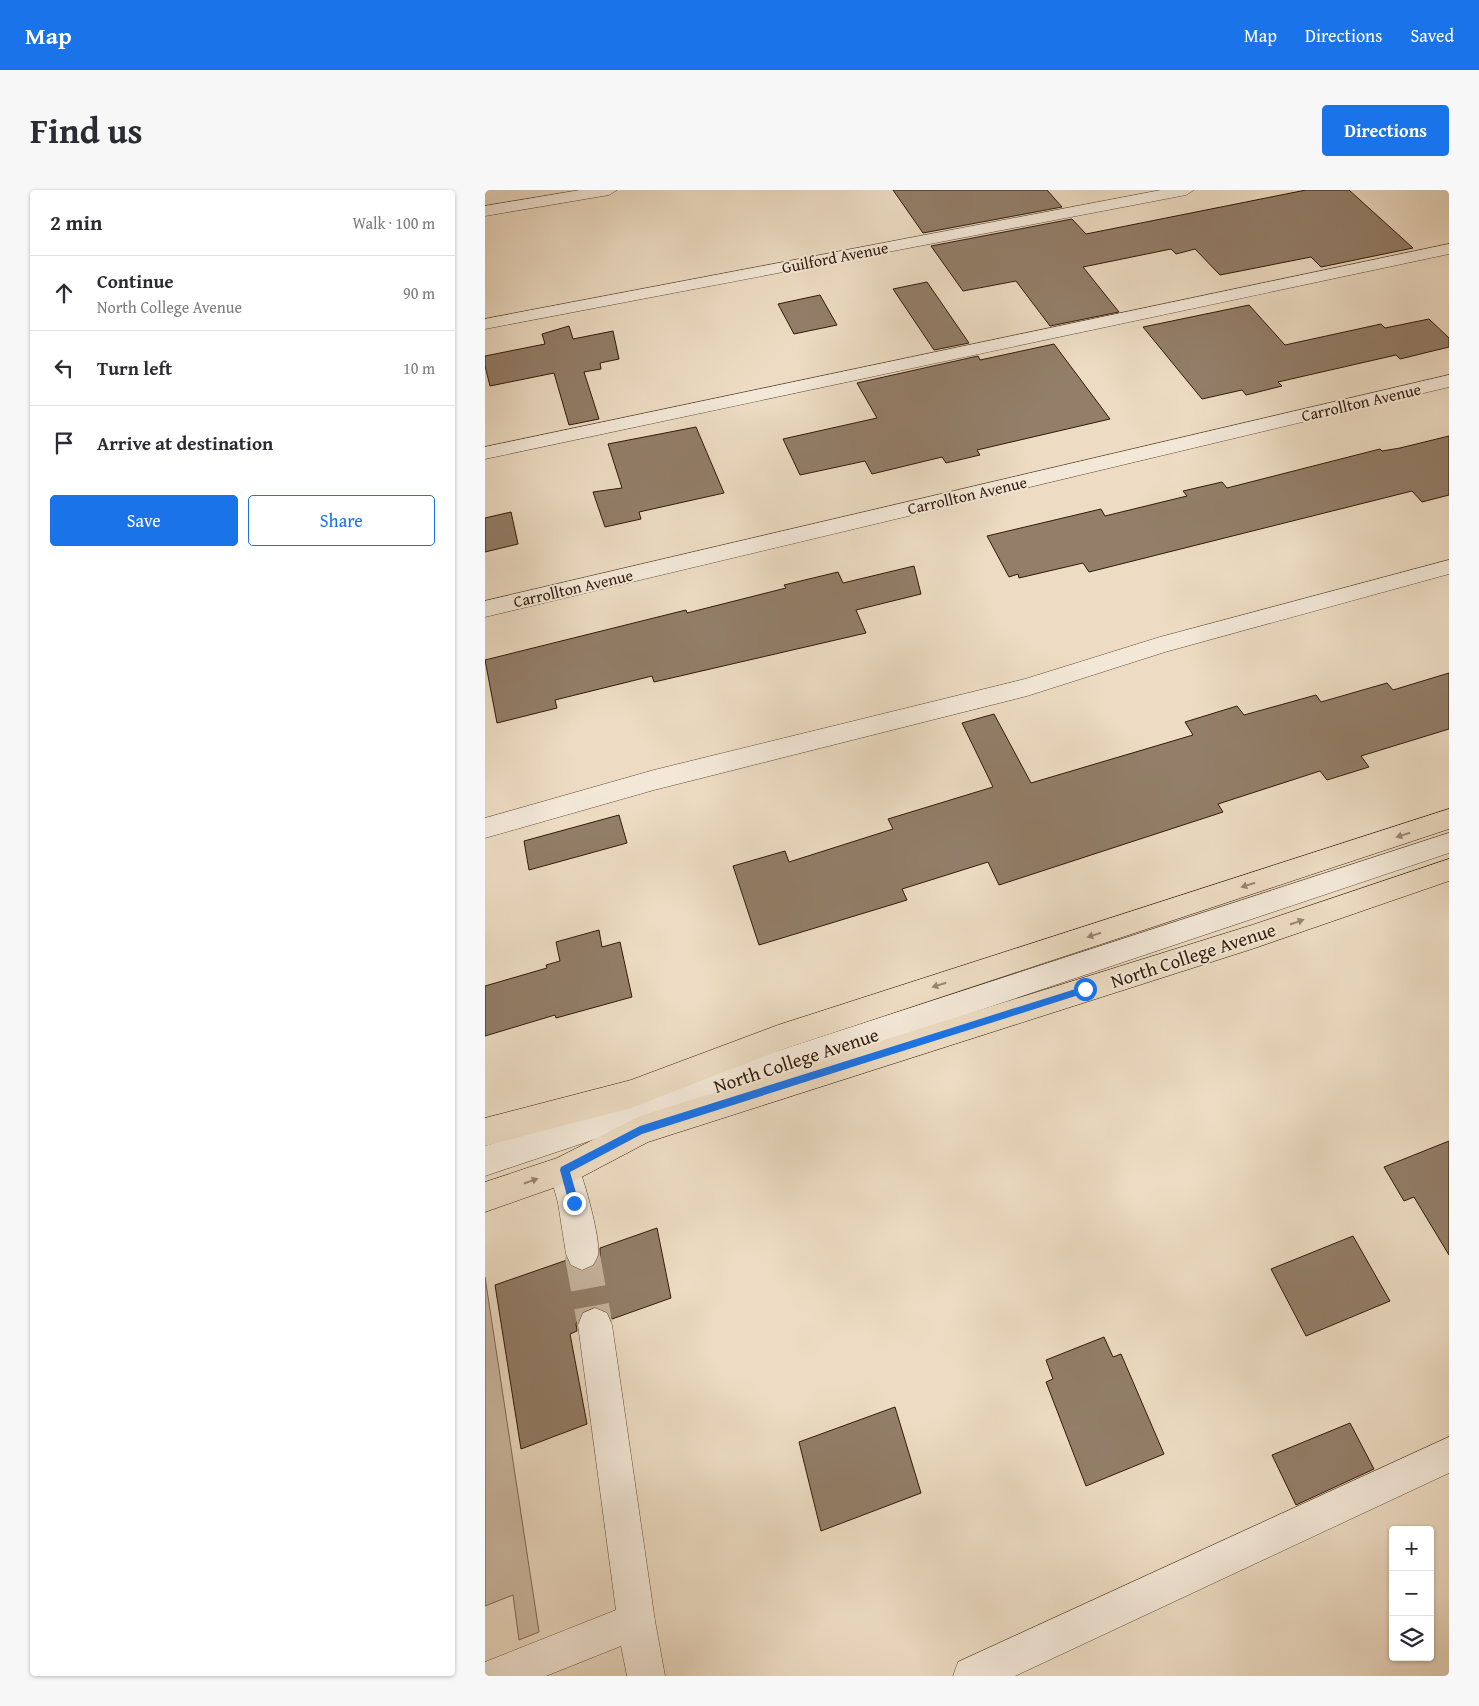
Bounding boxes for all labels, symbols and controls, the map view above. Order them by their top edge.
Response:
text: Map [25,18,72,53]
text: Map [1244,22,1277,49]
text: Directions [1305,22,1382,49]
text: Saved [1410,22,1454,49]
text: Find us [30,105,143,156]
button: Directions [1322,105,1449,156]
text: 2 min [50,207,102,238]
text: Walk · 100 m [352,211,435,235]
street label: Guilford Avenue [780,235,890,279]
text: Continue [97,267,174,295]
icon: ahead [50,279,78,307]
text: 90 m [403,281,435,305]
text: North College Avenue [97,295,242,319]
icon: left [50,354,78,382]
text: Turn left [97,354,172,382]
text: 10 m [403,356,435,380]
street label: Carrollton Avenue [1299,377,1423,427]
icon: arrive [50,429,78,457]
text: Arrive at destination [97,429,273,457]
street label: Carrollton Avenue [905,470,1029,520]
button: Save [50,495,238,546]
button: Share [248,495,435,546]
street label: Carrollton Avenue [511,563,635,613]
one-way arrow [1395,831,1410,839]
one-way arrow [1240,881,1255,889]
street label: North College Avenue [1107,915,1279,995]
one-way arrow [1290,917,1305,925]
one-way arrow [1086,932,1101,940]
route start [1074,978,1097,1001]
one-way arrow [931,982,946,990]
street label: North College Avenue [710,1020,882,1100]
one-way arrow [524,1177,539,1185]
route end [563,1192,586,1215]
map controls [1389,1526,1434,1661]
button: + [1389,1526,1434,1571]
button: − [1389,1571,1434,1616]
button: layers [1389,1616,1434,1661]

